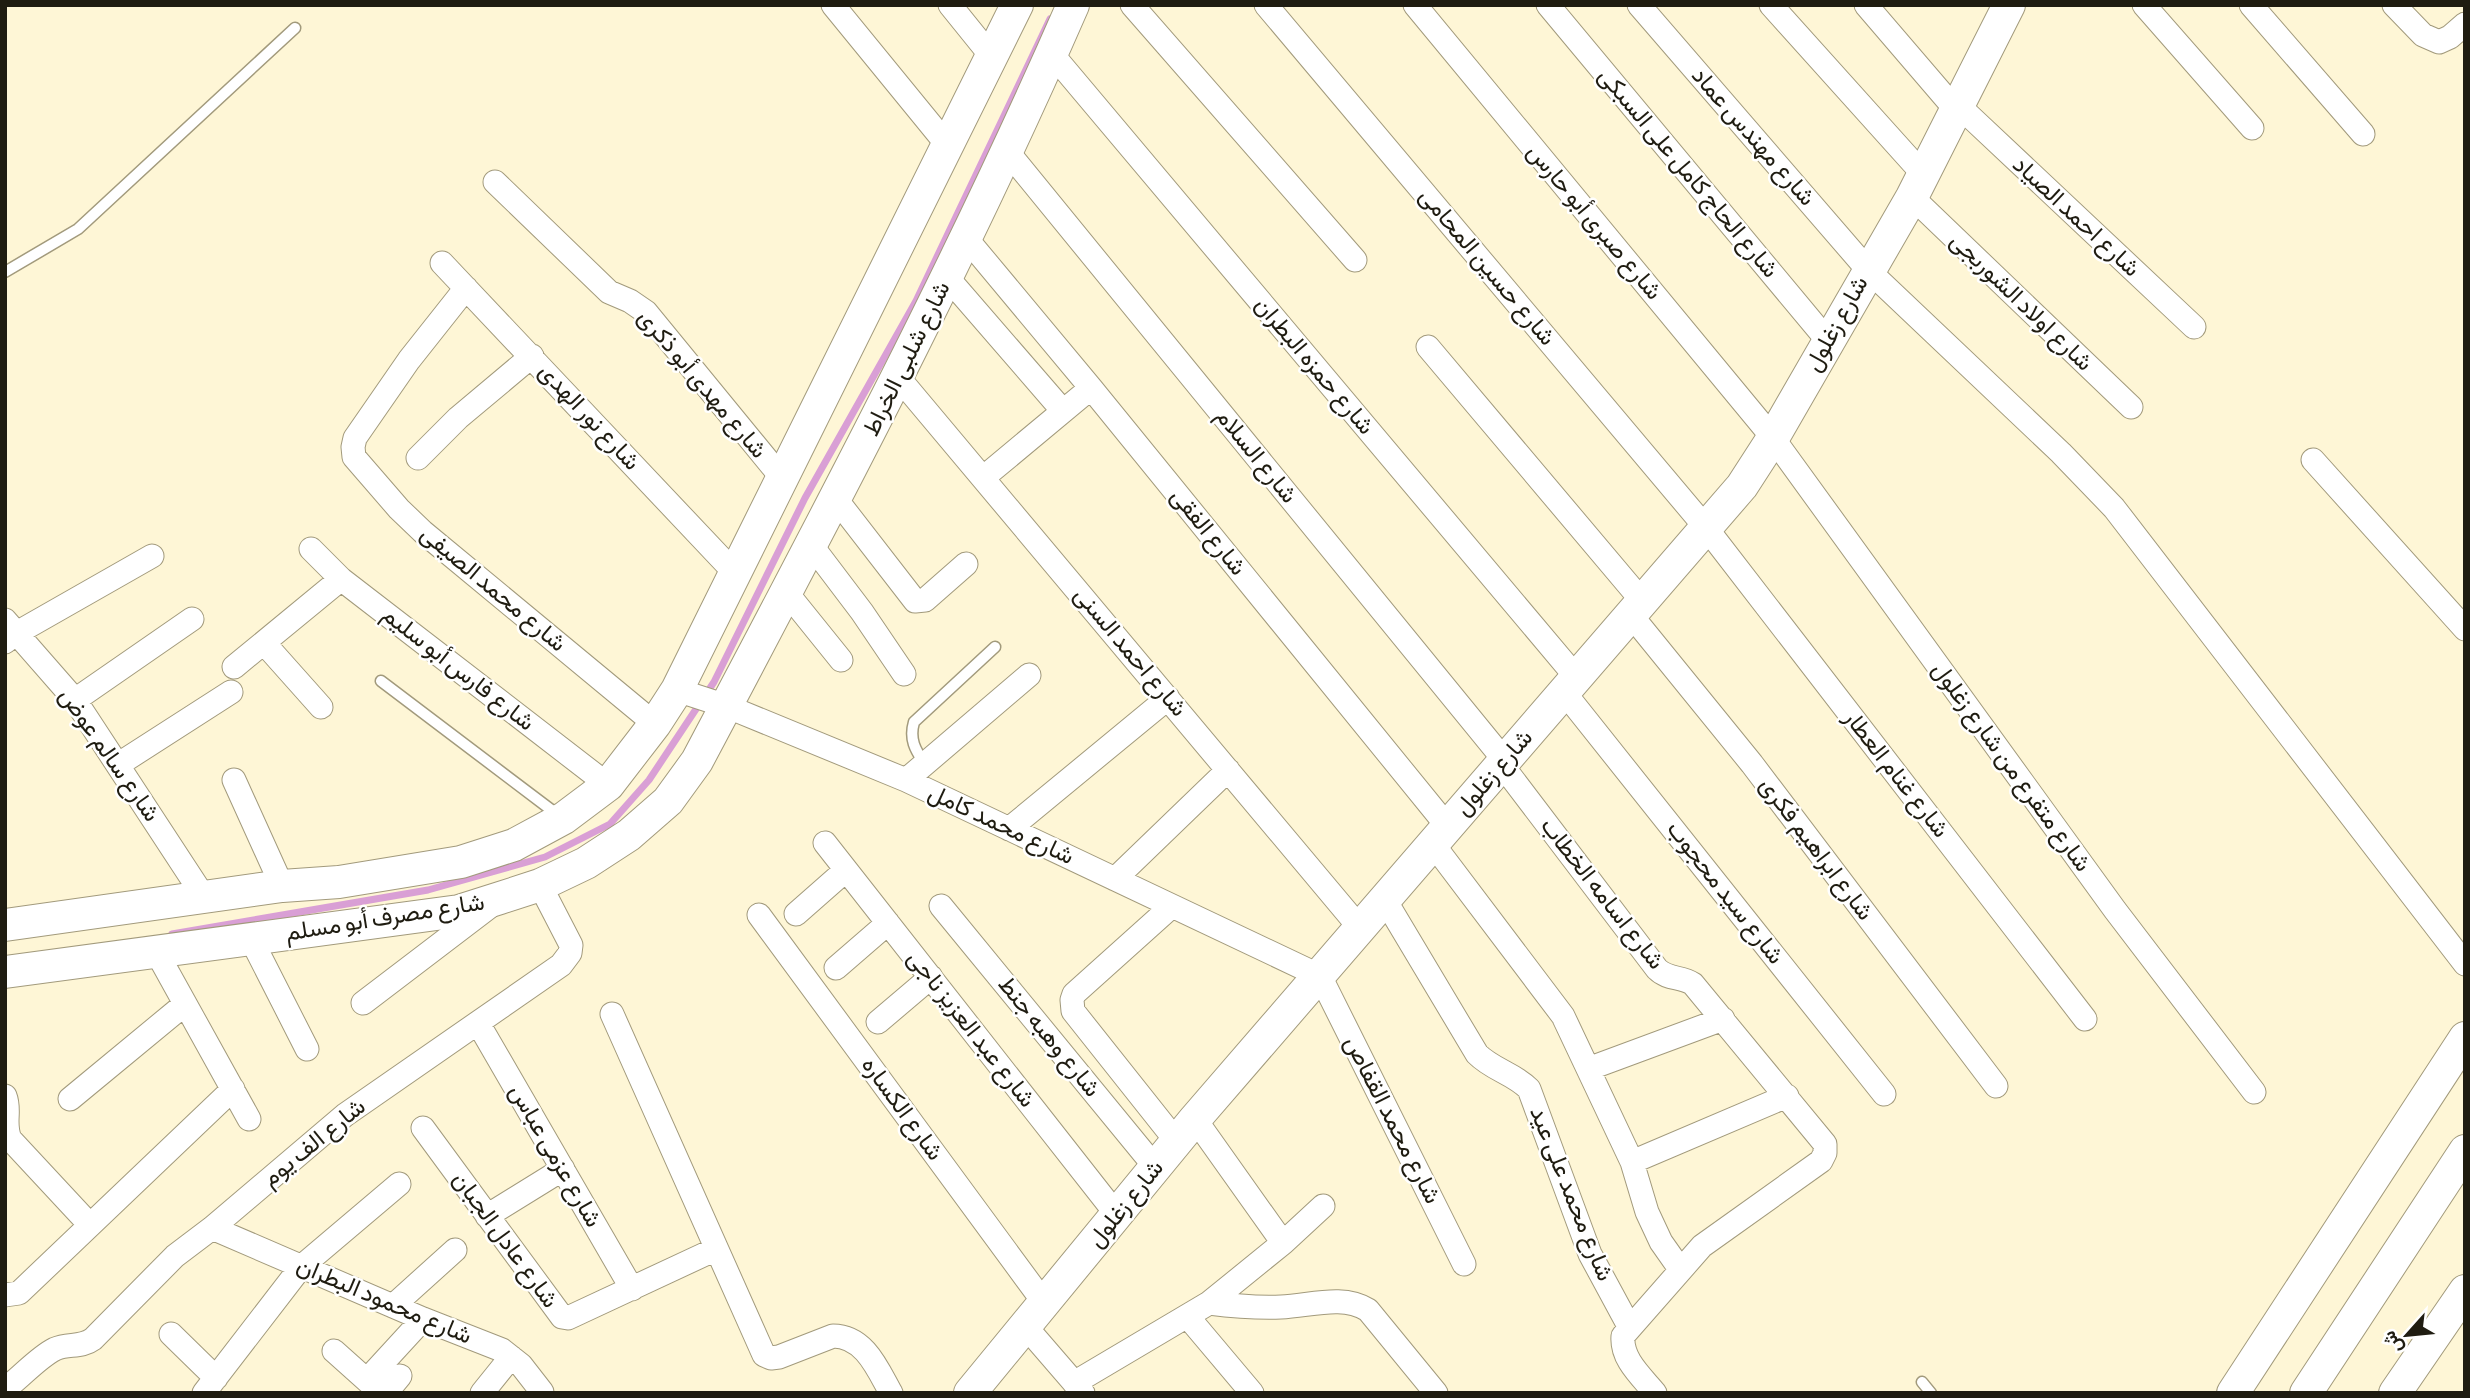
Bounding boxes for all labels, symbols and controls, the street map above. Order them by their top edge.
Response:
street label: شارع مهندس عماد [1685,63,1819,213]
street label: شارع الحاج كامل على السبكى [1591,64,1783,284]
street label: شارع صبرى أبو حارس [1520,138,1668,306]
street label: شارع احمد الصياد [2006,152,2144,284]
street label: شارع حسين المحامى [1412,184,1560,352]
street label: شارع اولاد الشوربجى [1943,228,2097,378]
street label: شارع زغلول [1801,272,1876,377]
street label: شارع شلبى الخراط [859,278,957,441]
street label: شارع حمزه البطران [1248,293,1378,441]
street label: شارع مهدى أبو ذكرى [631,303,773,465]
street label: شارع نور الهدى [532,359,644,477]
street label: شارع السلام [1209,404,1301,510]
street label: شارع الفقى [1164,484,1250,582]
street label: شارع محمد الصيفى [414,522,570,659]
street label: شارع احمد السنى [1067,583,1191,723]
street label: شارع فارس أبو سليم [376,600,540,738]
street label: شارع متفرع من شارع زغلول [1925,658,2095,878]
street label: شارع سالم عوض [52,684,164,828]
street label: شارع غنام العطار [1836,705,1953,844]
street label: شارع زغلول [1451,726,1540,822]
street label: شارع ابراهيم فكرى [1752,773,1877,927]
street label: شارع محمد كامل [923,781,1078,872]
street label: شارع اسامه الخطاب [1533,814,1668,976]
street label: شارع سيد محجوب [1660,817,1788,971]
street label: شارع مصرف أبو مسلم [283,887,487,949]
street label: شارع عبد العزيز ناجى [900,946,1039,1114]
street label: شارع وهبه جنط [991,972,1105,1103]
street label: شارع محمد القفاص [1337,1032,1445,1209]
street label: شارع الكساره [854,1053,947,1167]
street label: شارع عزمى عباس [502,1081,605,1233]
street label: شارع الف يوم [258,1094,372,1194]
street label: شارع محمد على عيد [1522,1103,1617,1286]
street label: شارع زغلول [1084,1156,1171,1254]
street label: شارع عادل الجبان [445,1168,562,1314]
street label: شارع محمود البطران [292,1253,475,1351]
north arrow [2372,1300,2442,1370]
text: ش [2379,1327,2408,1357]

